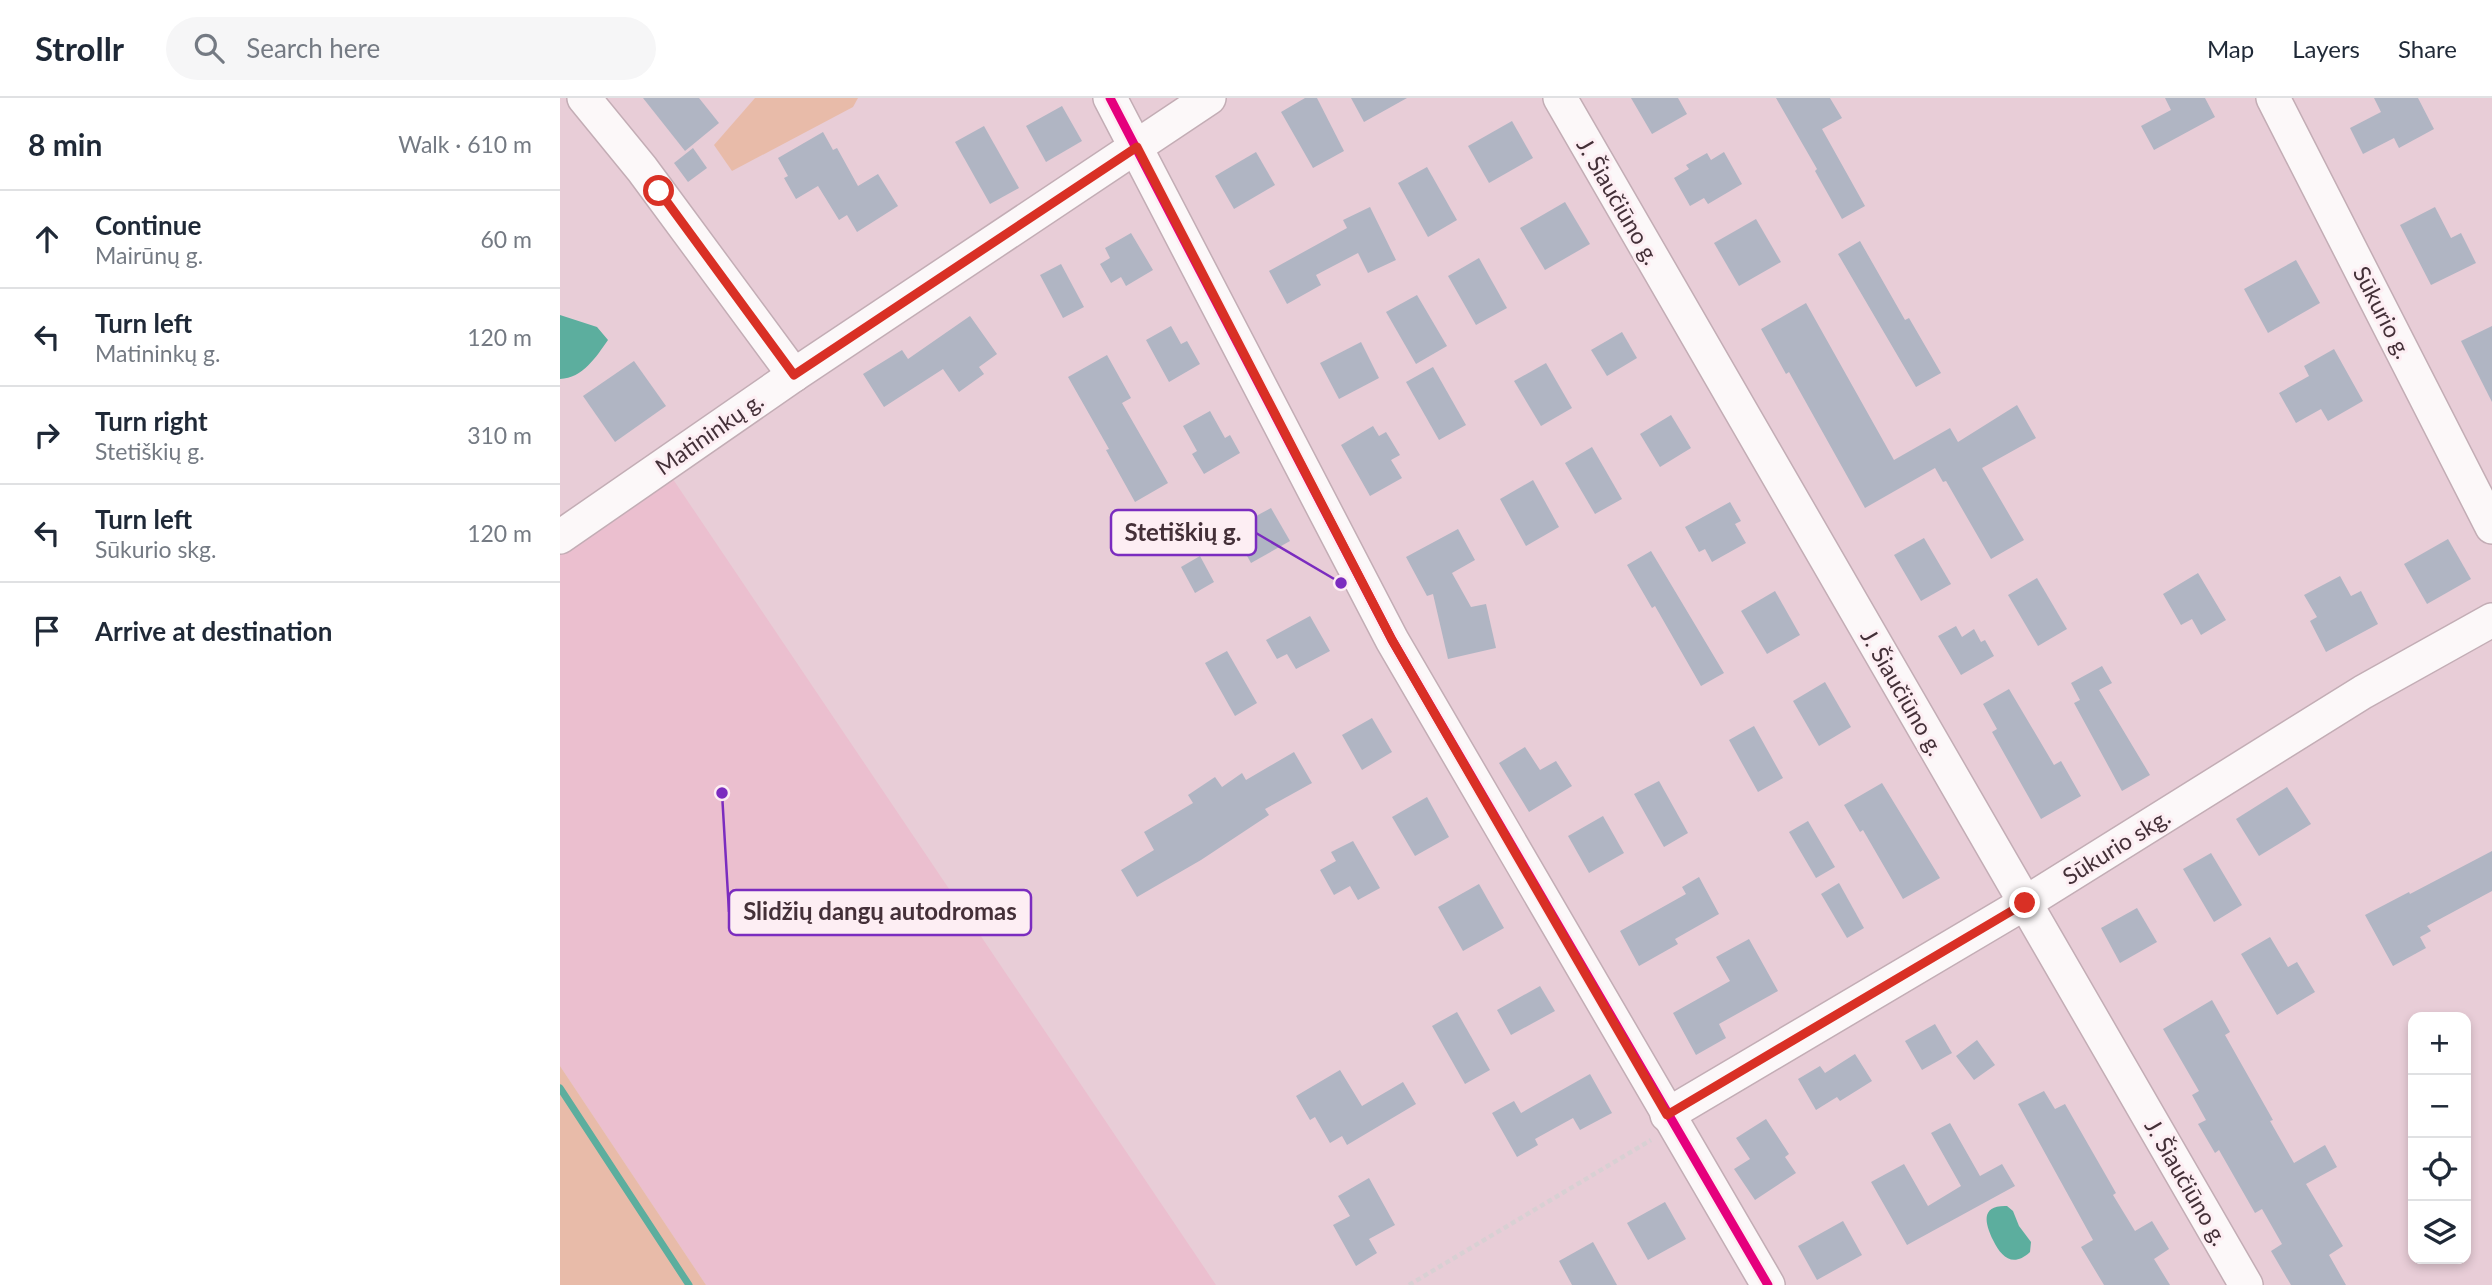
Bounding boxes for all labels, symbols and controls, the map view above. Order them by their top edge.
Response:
search box [166,17,656,80]
text: Strollr [35,28,124,68]
icon: search [190,29,228,67]
text: Search here [246,32,380,64]
text: Map [2207,34,2254,63]
text: Layers [2292,34,2360,63]
text: Share [2398,34,2457,63]
text: 8 min [28,126,102,162]
text: Walk · 610 m [398,130,532,158]
street label: J. Šiaučiūno g. [1572,133,1666,269]
route start [643,175,674,206]
text: Continue [95,209,201,241]
icon: ahead [28,220,66,258]
text: 60 m [481,225,532,253]
text: Mairūnų g. [95,241,203,269]
street label: Sūkurio g. [2348,261,2418,363]
text: Turn left [95,307,192,339]
icon: left [28,318,66,356]
text: 120 m [467,323,532,351]
text: Matininkų g. [95,339,220,367]
street label: Matininkų g. [650,386,768,480]
text: Turn right [95,405,208,437]
icon: right [28,416,66,454]
text: 310 m [467,421,532,449]
text: Stetiškių g. [95,437,205,465]
text: Turn left [95,503,192,535]
callout: Stetiškių g. [1111,510,1256,555]
icon: left [28,514,66,552]
text: Stetiškių g. [1125,517,1241,546]
text: 120 m [467,519,532,547]
text: Sūkurio skg. [95,535,216,563]
icon: arrive [28,612,66,650]
text: Arrive at destination [95,615,332,647]
street label: J. Šiaučiūno g. [1856,624,1950,760]
street label: Sūkurio skg. [2057,802,2175,890]
route end [2009,887,2040,918]
callout: Slidžių dangų autodromas [729,890,1031,935]
text: Slidžių dangų autodromas [743,896,1017,925]
map controls [2408,1012,2471,1264]
button: + [2408,1012,2471,1075]
button: − [2408,1075,2471,1138]
street label: J. Šiaučiūno g. [2140,1114,2234,1250]
button: locate [2408,1138,2471,1201]
button: layers [2408,1201,2471,1264]

